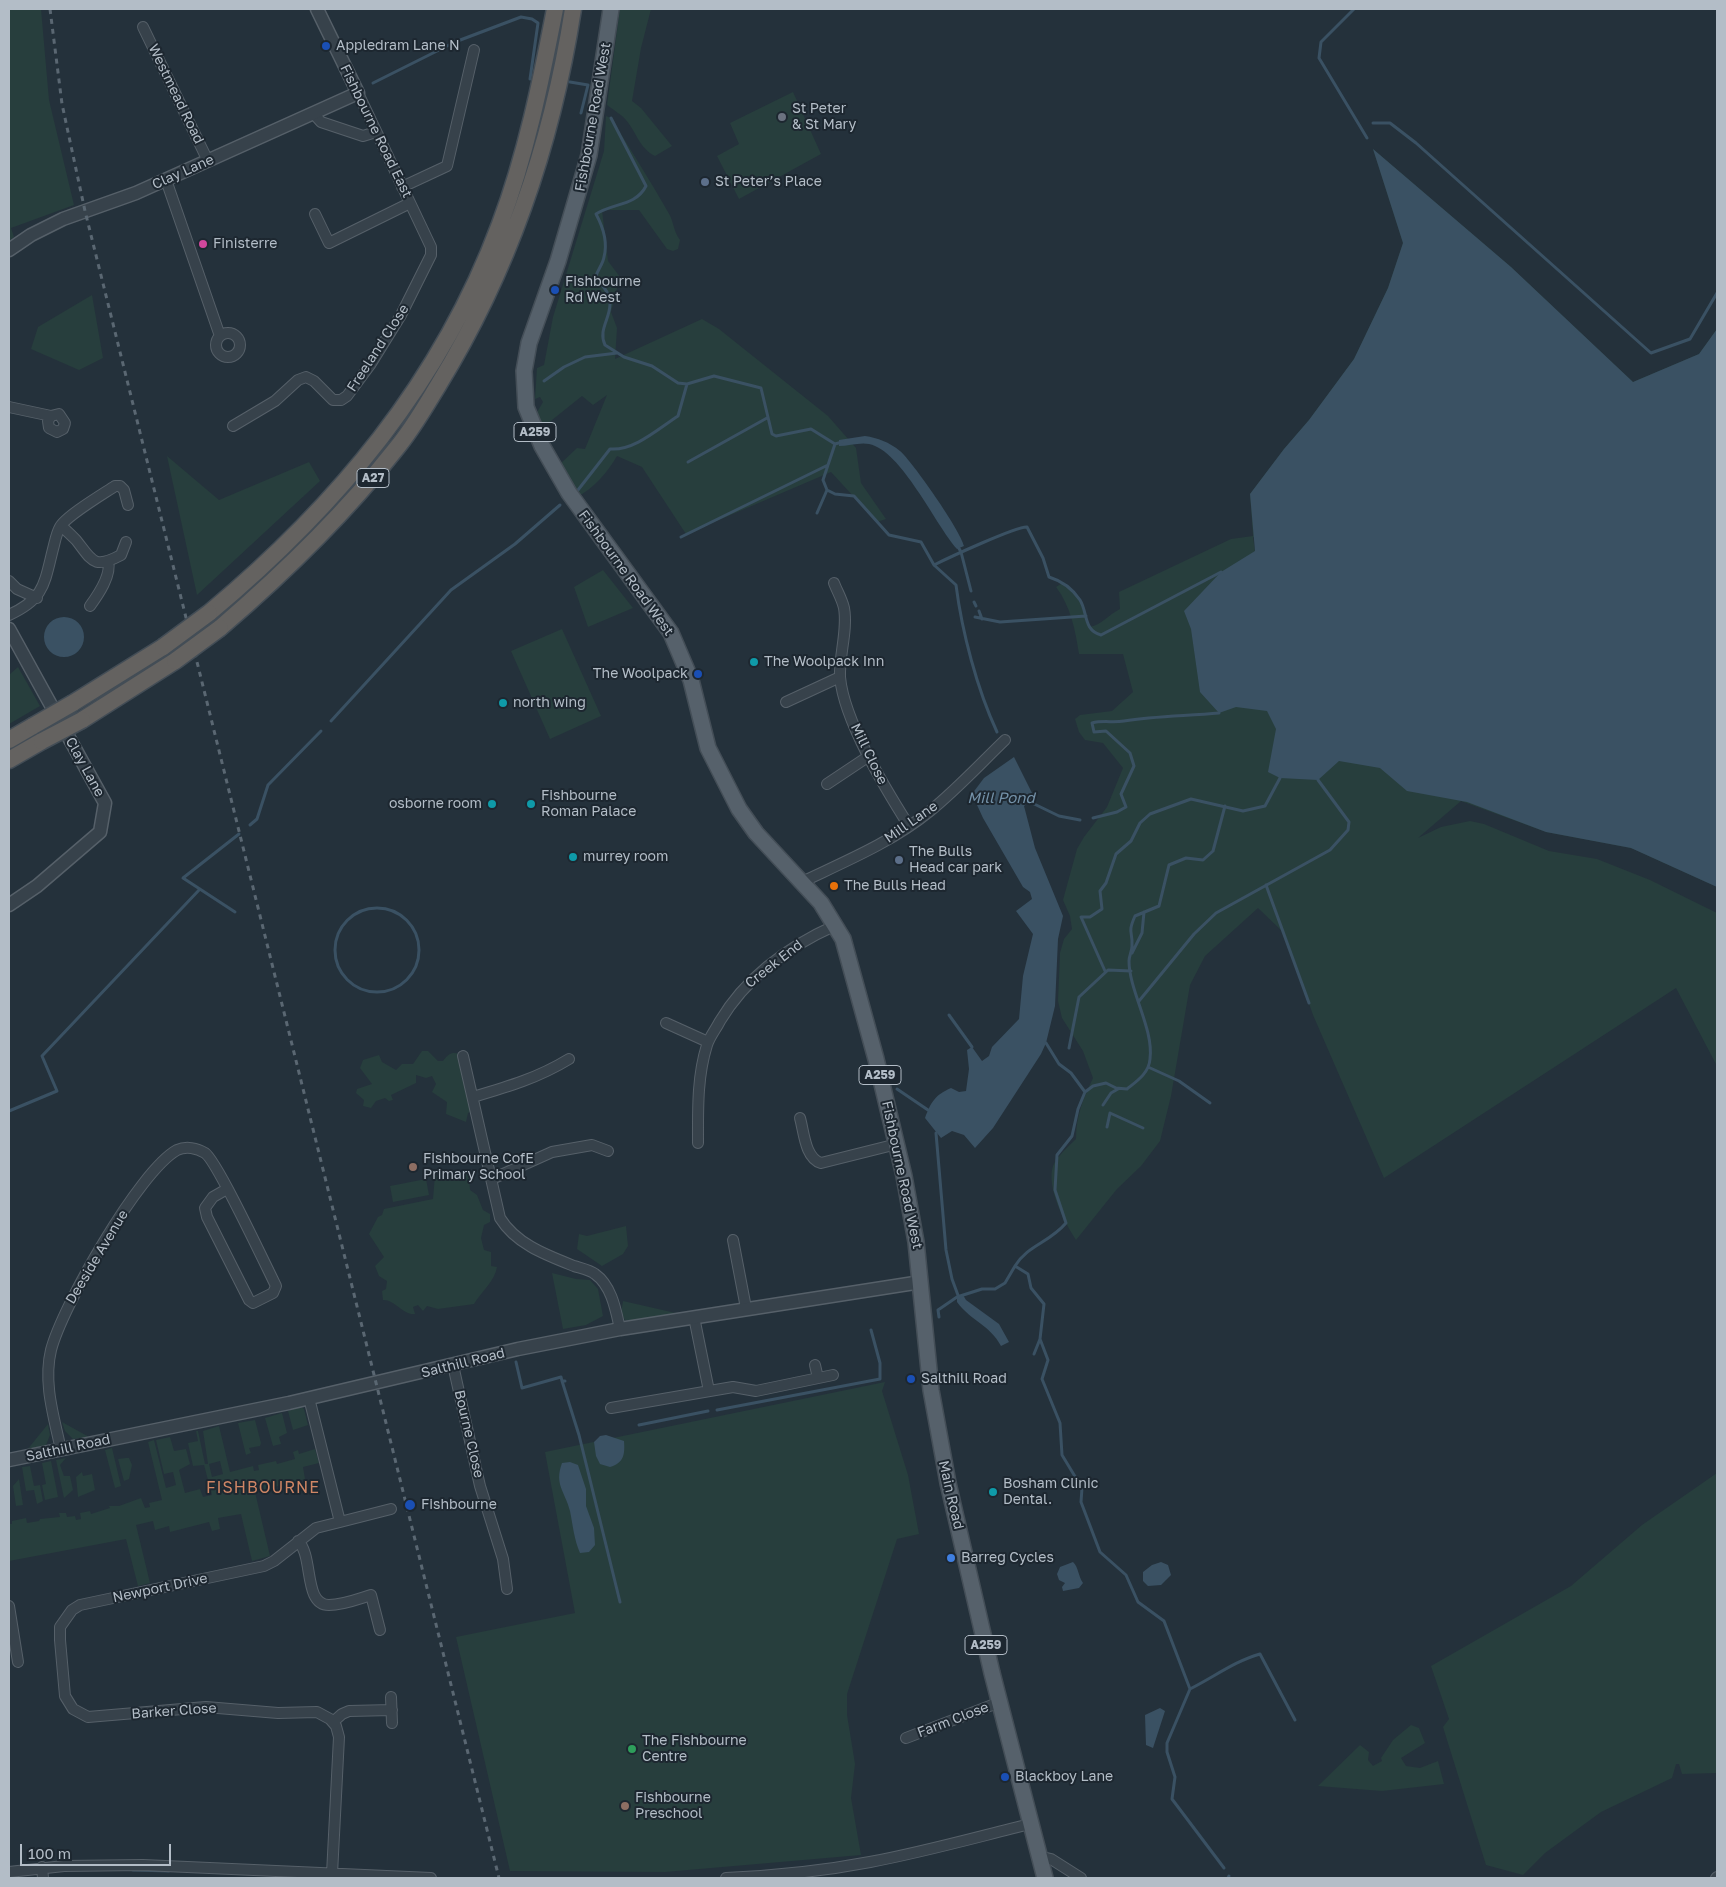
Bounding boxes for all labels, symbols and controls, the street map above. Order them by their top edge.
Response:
place label: Appledram Lane N [336,38,460,54]
marker: Appledram Lane N [320,40,332,52]
street label: Westmead Road [145,41,207,147]
street label: Fishbourne Road West [572,41,614,193]
street label: Fishbourne Road East [336,62,416,200]
place label: St Peter & St Mary [792,101,856,134]
marker: St Peter & St Mary [776,111,788,123]
street label: Clay Lane [150,151,216,193]
place label: St Peter’s Place [715,174,822,190]
marker: St Peter’s Place [699,176,711,188]
place label: Finisterre [213,236,277,252]
marker: Finisterre [197,238,209,250]
place label: Fishbourne Rd West [565,274,641,306]
marker: Fishbourne Rd West [549,284,561,296]
street label: Freeland Close [344,301,412,395]
road number: A259 [514,422,556,442]
road number: A27 [357,468,389,488]
street label: Fishbourne Road West [575,507,677,639]
place label: The Woolpack Inn [764,654,884,670]
marker: The Woolpack Inn [748,656,760,668]
place label: The Woolpack [593,666,688,682]
marker: The Woolpack [692,668,704,680]
place label: north wing [513,695,586,711]
marker: north wing [497,697,509,709]
street label: Mill Close [847,721,891,787]
street label: Clay Lane [62,734,108,800]
place label: Fishbourne Roman Palace [541,788,636,820]
water label: Mill Pond [967,789,1035,807]
place label: osborne room [389,796,482,812]
marker: osborne room [486,798,498,810]
marker: Fishbourne Roman Palace [525,798,537,810]
street label: Mill Lane [881,798,941,846]
place label: The Bulls Head car park [909,844,1002,876]
place label: murrey room [583,849,668,865]
marker: murrey room [567,851,579,863]
marker: The Bulls Head car park [893,854,905,866]
place label: The Bulls Head [844,878,946,894]
marker: The Bulls Head [828,880,840,892]
street label: Creek End [742,936,806,992]
road number: A259 [859,1066,901,1084]
street label: Fishbourne Road West [878,1099,926,1251]
place label: Fishbourne CofE Primary School [423,1151,534,1184]
marker: Fishbourne CofE Primary School [407,1161,419,1173]
street label: Deeside Avenue [62,1207,132,1307]
street label: Salthill Road [419,1344,507,1382]
place label: Salthill Road [921,1371,1007,1387]
marker: Salthill Road [905,1373,917,1385]
street label: Bourne Close [451,1388,487,1480]
street label: Salthill Road [24,1431,112,1465]
street label: Main Road [935,1459,967,1531]
place label: Bosham Clinic Dental. [1003,1476,1098,1508]
district label: FISHBOURNE [205,1478,321,1498]
marker: Bosham Clinic Dental. [987,1486,999,1498]
place label: Fishbourne [421,1497,497,1513]
marker: Fishbourne [403,1498,417,1512]
place label: Barreg Cycles [961,1550,1054,1566]
marker: Barreg Cycles [945,1552,957,1564]
street label: Newport Drive [111,1570,209,1606]
road number: A259 [965,1636,1007,1654]
street label: Farm Close [915,1699,991,1741]
street label: Barker Close [131,1700,217,1722]
place label: The Fishbourne Centre [642,1733,747,1765]
marker: The Fishbourne Centre [626,1743,638,1755]
place label: Blackboy Lane [1015,1769,1113,1785]
marker: Blackboy Lane [999,1771,1011,1783]
place label: Fishbourne Preschool [635,1790,711,1822]
marker: Fishbourne Preschool [619,1800,631,1812]
scale bar [22,1834,174,1866]
text: 100 m [28,1844,71,1862]

